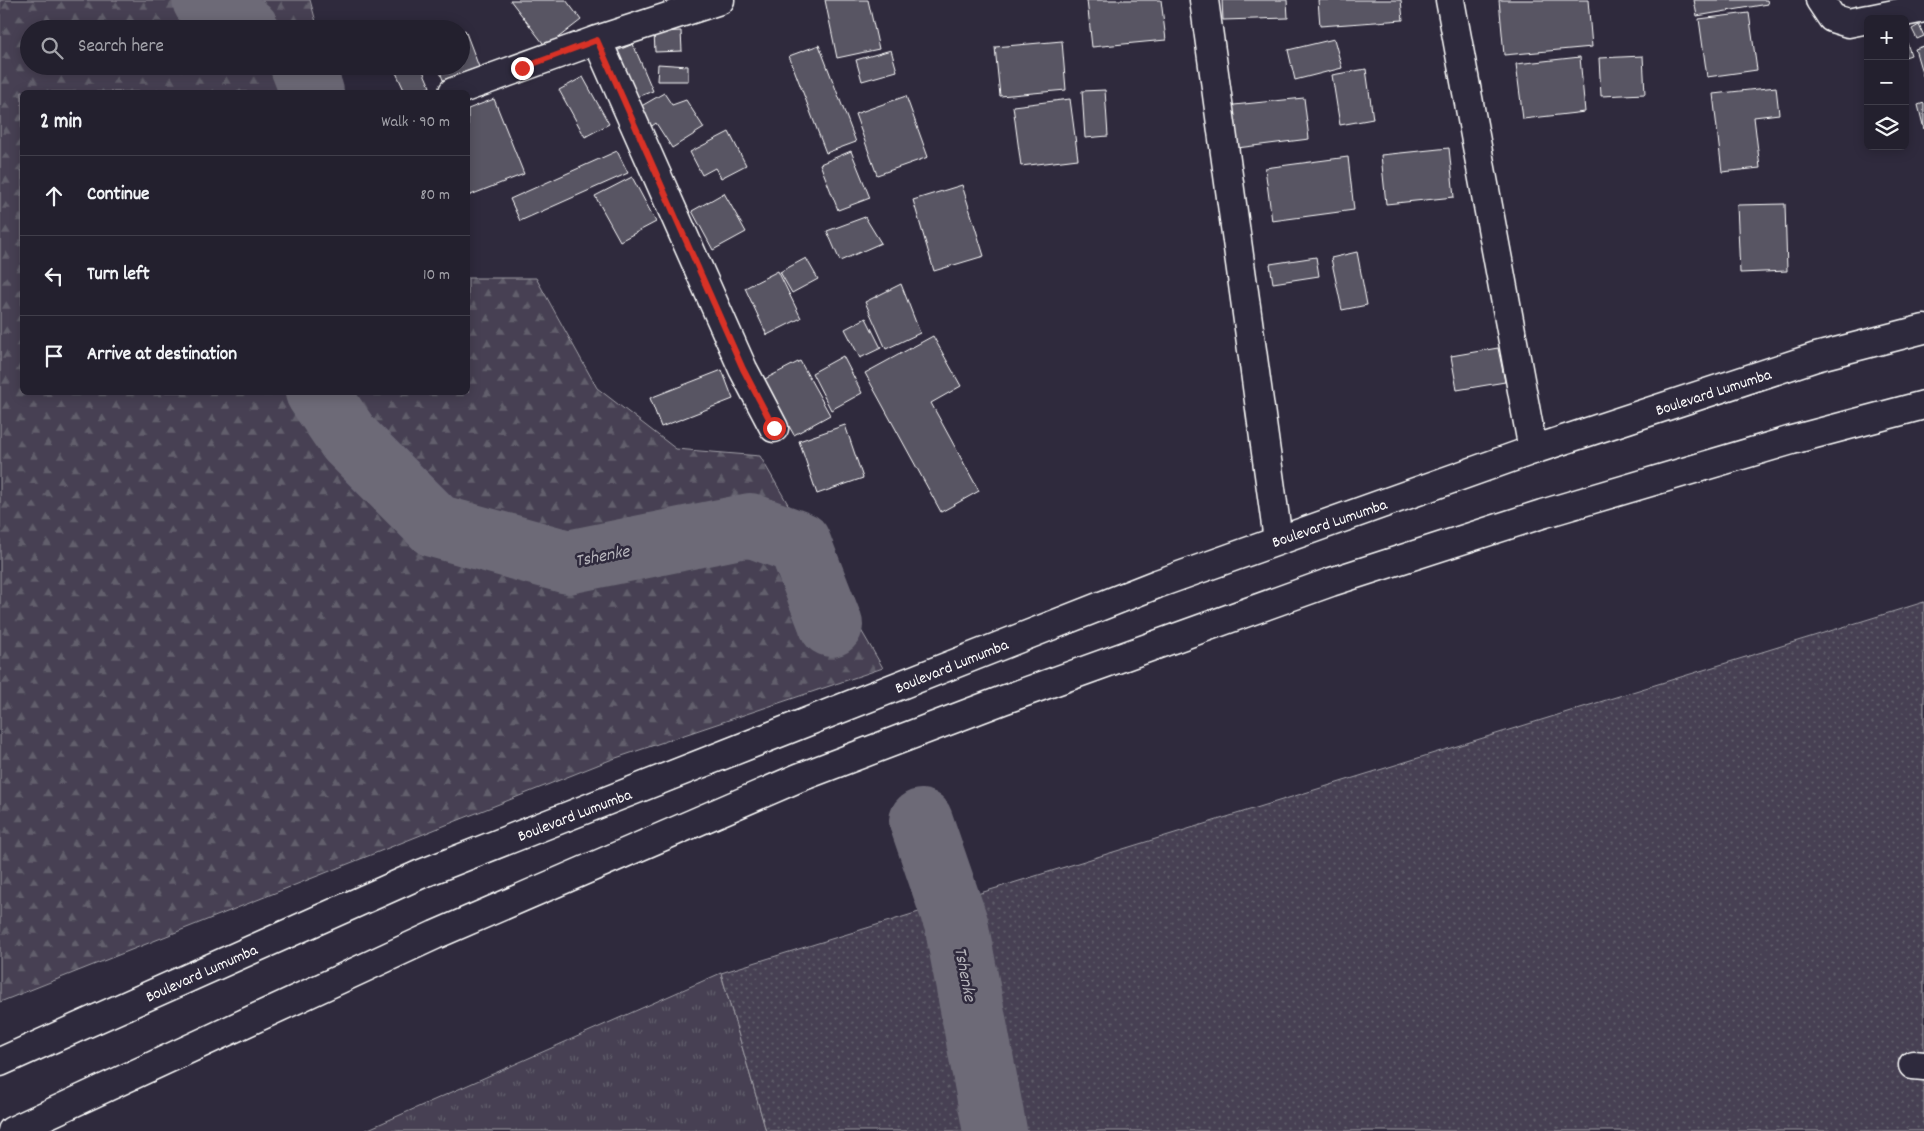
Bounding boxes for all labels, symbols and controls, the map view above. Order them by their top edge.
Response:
map controls [1864,15,1909,150]
button: + [1864,15,1909,60]
search box [20,20,470,75]
icon: search [38,34,66,62]
text: Search here [78,34,164,61]
route end [511,57,534,80]
button: − [1864,60,1909,105]
button: layers [1864,105,1909,150]
text: 2 min [40,108,82,138]
text: Walk · 90 m [381,111,450,134]
icon: ahead [40,182,68,210]
text: Continue [87,182,149,209]
text: 80 m [420,184,450,207]
icon: left [40,262,68,290]
text: Turn left [87,262,150,289]
text: 10 m [423,264,450,287]
icon: arrive [40,342,68,370]
text: Arrive at destination [87,342,237,369]
street label: Boulevard Lumumba [1653,364,1775,423]
route start [763,417,786,440]
street label: Boulevard Lumumba [1269,494,1391,555]
water label: Tshenke [573,540,633,575]
street label: Boulevard Lumumba [892,634,1013,701]
street label: Boulevard Lumumba [515,784,636,849]
street label: Boulevard Lumumba [142,939,262,1009]
water label: Tshenke [946,945,981,1005]

